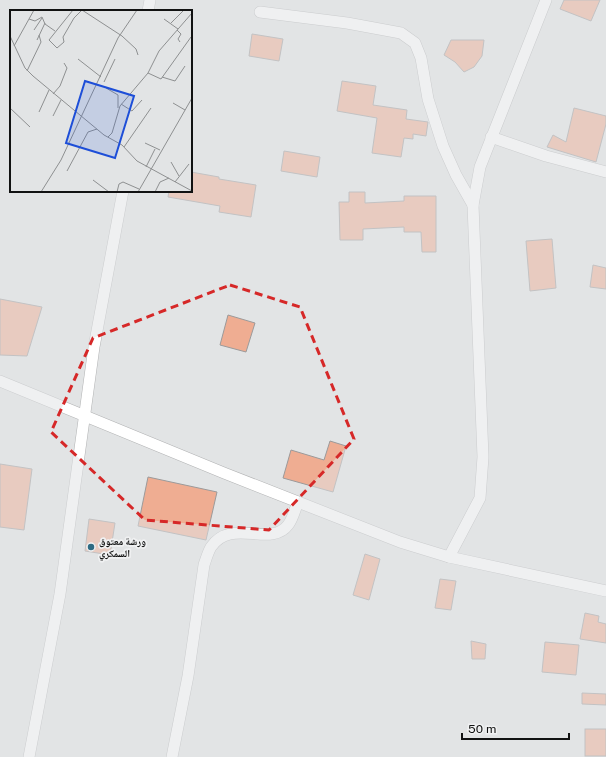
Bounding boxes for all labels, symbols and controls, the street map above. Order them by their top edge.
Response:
inset map [10,10,192,192]
place label: ورشة معتوق السمكري [99,535,146,561]
marker: ورشة معتوق السمكري [86,542,96,552]
scale bar [462,715,569,741]
text: 50 m [468,722,496,736]

